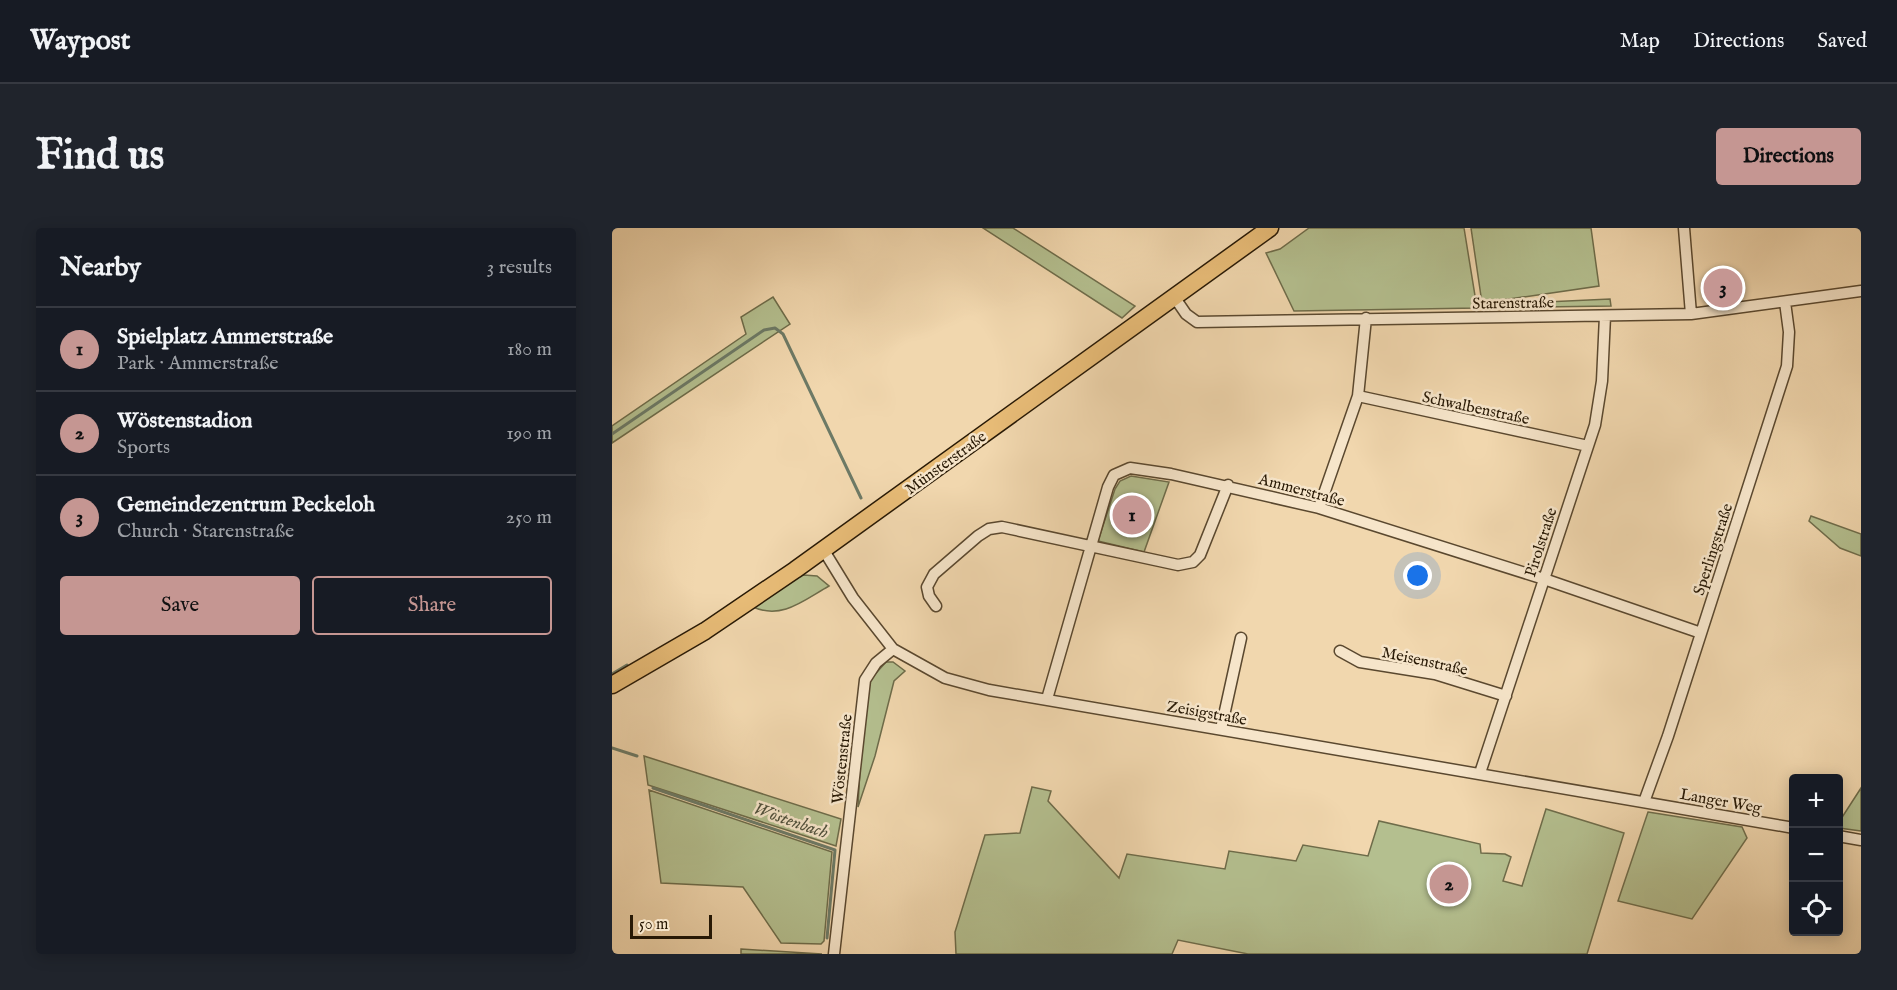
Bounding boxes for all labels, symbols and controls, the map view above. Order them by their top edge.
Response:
text: Waypost [30,24,130,59]
text: Map [1620,28,1660,55]
text: Directions [1693,28,1784,55]
text: Saved [1817,28,1867,55]
button: Directions [1716,128,1861,185]
text: Find us [36,130,164,183]
text: Nearby [60,251,141,284]
text: 3 results [487,255,552,280]
pin: 3 [1704,266,1742,310]
street label: Starenstraße [1472,293,1554,315]
text: Spielplatz Ammerstraße [117,323,333,351]
text: 1 [76,337,83,362]
text: 180 m [507,337,552,362]
text: Park · Ammerstraße [117,351,278,376]
street label: Schwalbenstraße [1420,388,1531,430]
text: Wöstenstadion [117,407,252,435]
text: 2 [75,421,84,446]
text: 190 m [506,421,552,446]
street label: Münsterstraße [902,427,991,500]
text: Sports [117,435,170,460]
street label: Ammerstraße [1255,470,1347,512]
text: Gemeindezentrum Peckeloh [117,491,375,519]
pin: 1 [1112,492,1152,538]
street label: Sperlingstraße [1690,501,1738,598]
text: 3 [76,505,83,530]
text: 250 m [506,505,552,530]
street label: Pirolstraße [1521,505,1563,580]
text: Church · Starenstraße [117,519,294,544]
your location [1403,561,1432,590]
button: Save [60,576,300,635]
button: Share [312,576,552,635]
street label: Meisenstraße [1380,643,1469,681]
street label: Zeisigstraße [1165,697,1248,731]
street label: Wöstenstraße [828,713,858,805]
map controls [1789,774,1843,936]
button: + [1789,774,1843,828]
street label: Langer Weg [1678,785,1763,819]
water label: Wöstenbach [750,798,831,845]
button: − [1789,828,1843,882]
pin: 2 [1430,862,1468,906]
button: locate [1789,882,1843,936]
scale bar [630,912,712,940]
text: 50 m [639,915,668,935]

